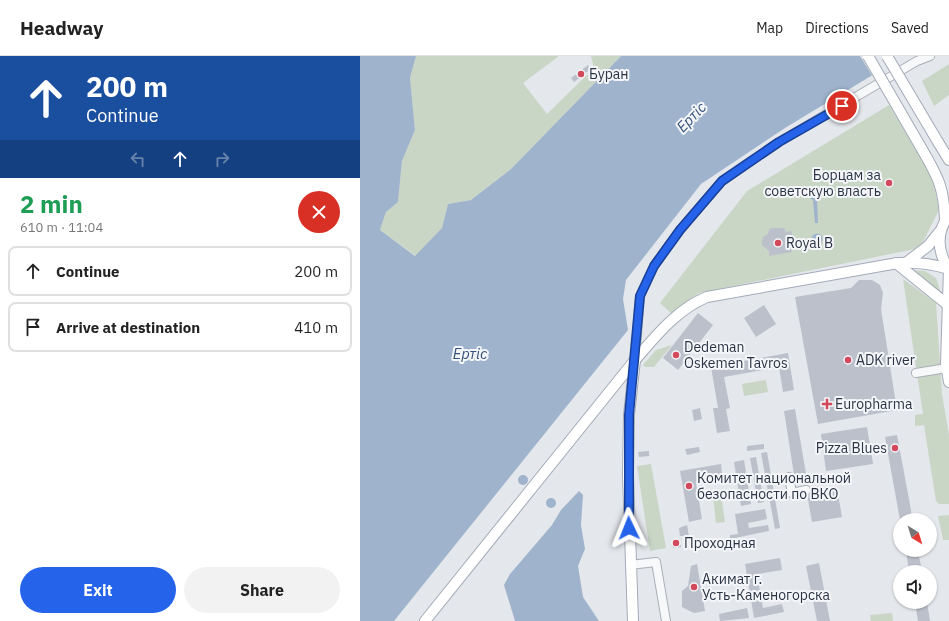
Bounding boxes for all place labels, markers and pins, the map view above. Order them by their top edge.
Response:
place label: Буран [589,65,629,83]
marker: Буран [576,69,586,79]
pin [825,89,859,123]
place label: Борцам за советскую власть [764,166,882,200]
marker: Борцам за советскую власть [884,178,894,188]
place label: Royal B [786,234,833,252]
marker: Royal B [773,238,783,248]
place label: Dedeman Oskemen Tavros [684,338,788,372]
marker: Dedeman Oskemen Tavros [671,350,681,360]
place label: ADK river [856,351,915,369]
marker: ADK river [843,355,853,365]
place label: Europharma [835,395,913,413]
marker: Europharma [822,399,832,409]
place label: Pizza Blues [816,439,887,457]
marker: Pizza Blues [890,443,900,453]
place label: Комитет национальной безопасности по ВКО [697,469,851,503]
marker: Комитет национальной безопасности по ВКО [684,481,694,491]
place label: Проходная [684,534,756,552]
marker: Проходная [671,538,681,548]
place label: Акимат г. Усть-Каменогорска [702,570,830,604]
marker: Акимат г. Усть-Каменогорска [689,582,699,592]

